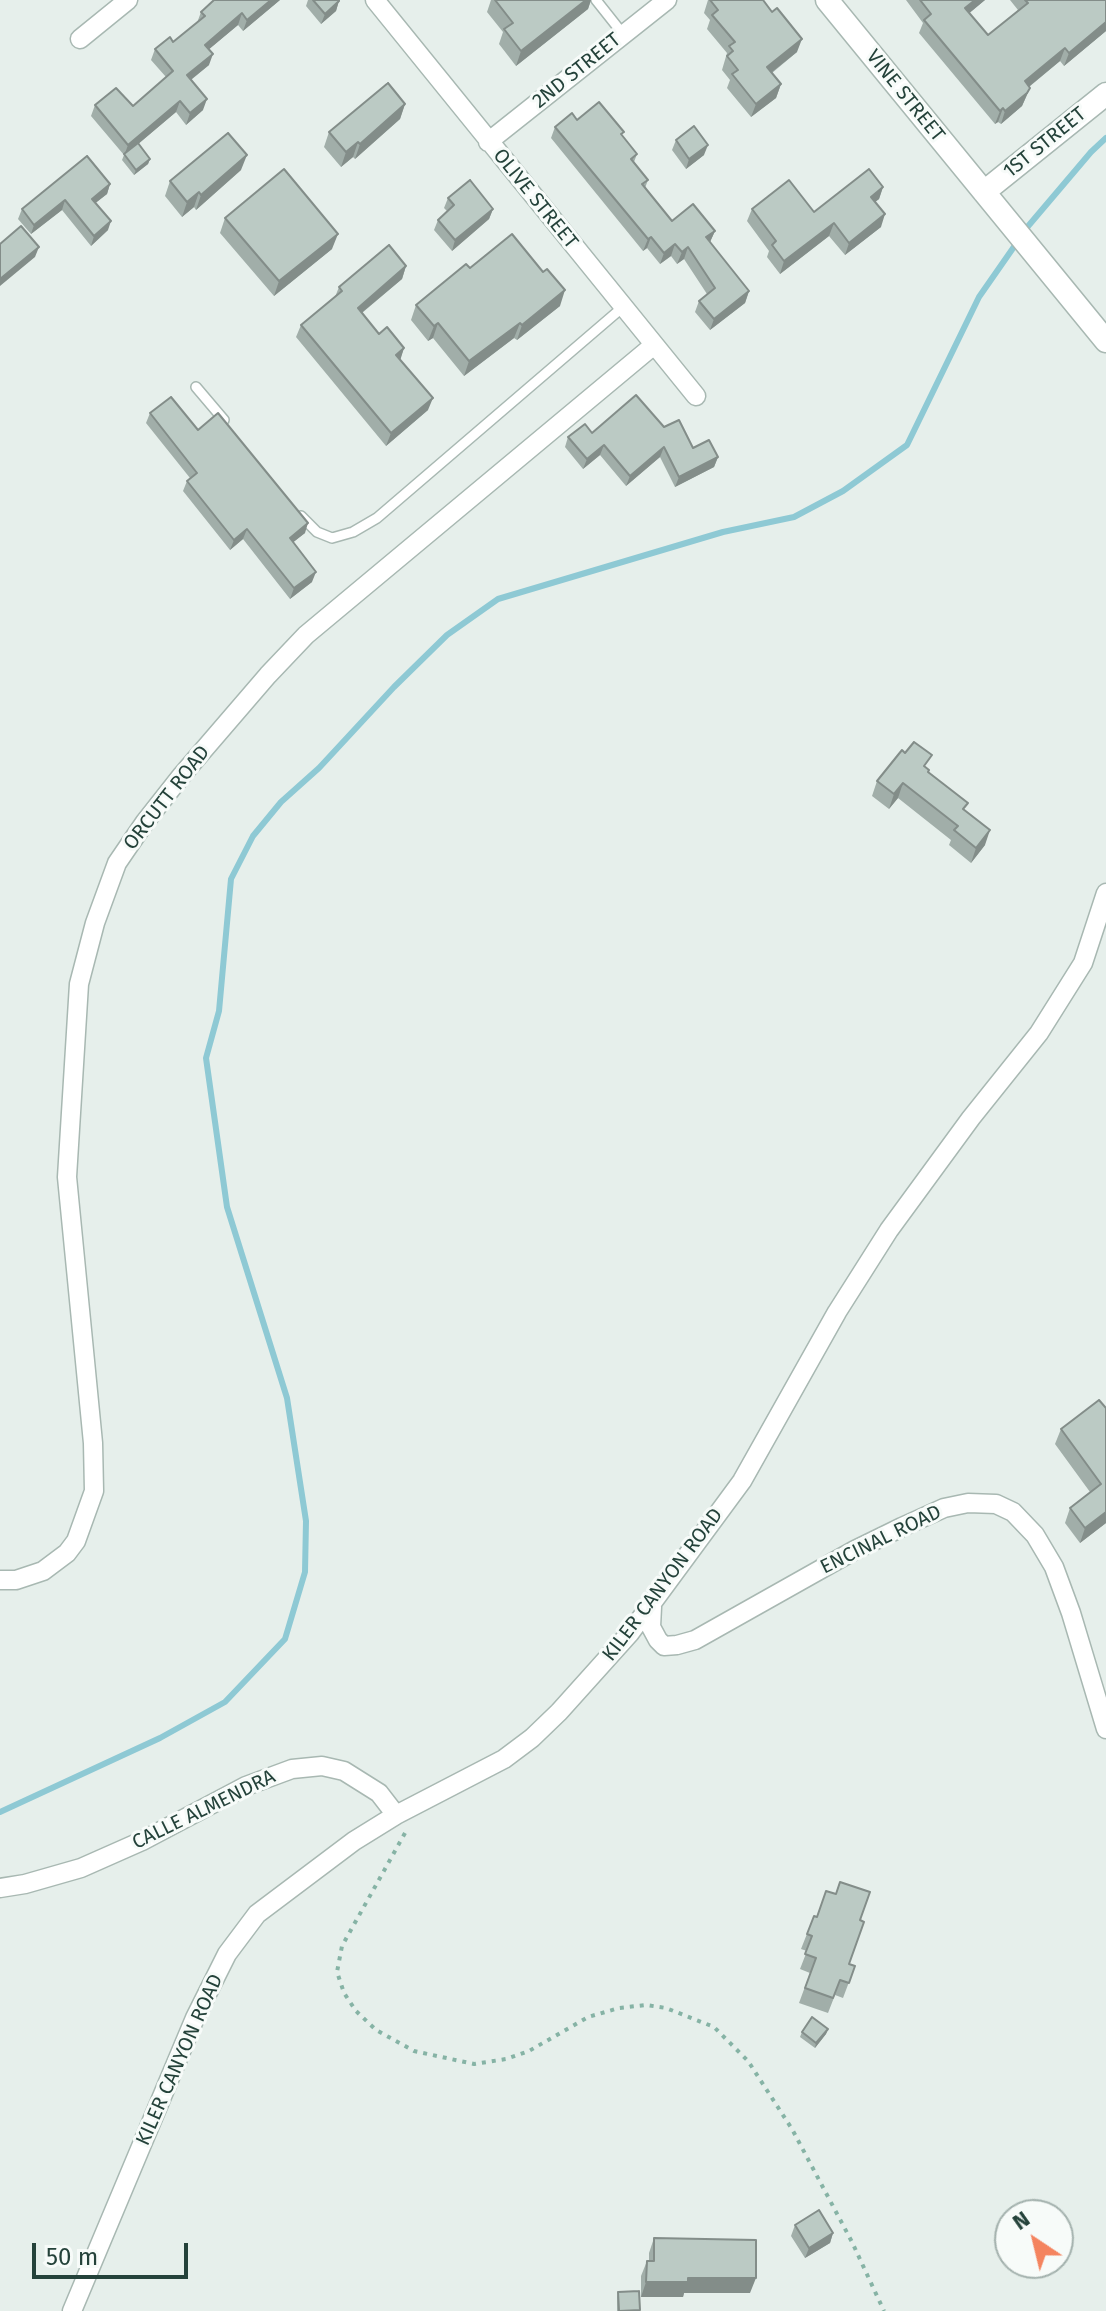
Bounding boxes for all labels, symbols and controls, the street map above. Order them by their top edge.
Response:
street label: 2ND STREET [528,28,626,114]
street label: VINE STREET [861,45,949,147]
street label: 1ST STREET [999,102,1091,184]
street label: OLIVE STREET [487,144,583,254]
street label: ORCUTT ROAD [119,741,215,855]
street label: ENCINAL ROAD [817,1500,945,1580]
street label: KILER CANYON ROAD [598,1504,728,1666]
street label: CALLE ALMENDRA [129,1765,279,1855]
street label: KILER CANYON ROAD [131,1971,229,2149]
north arrow [994,2199,1074,2279]
text: N [1007,2205,1035,2236]
scale bar [36,2227,192,2277]
text: 50 m [46,2243,98,2271]

